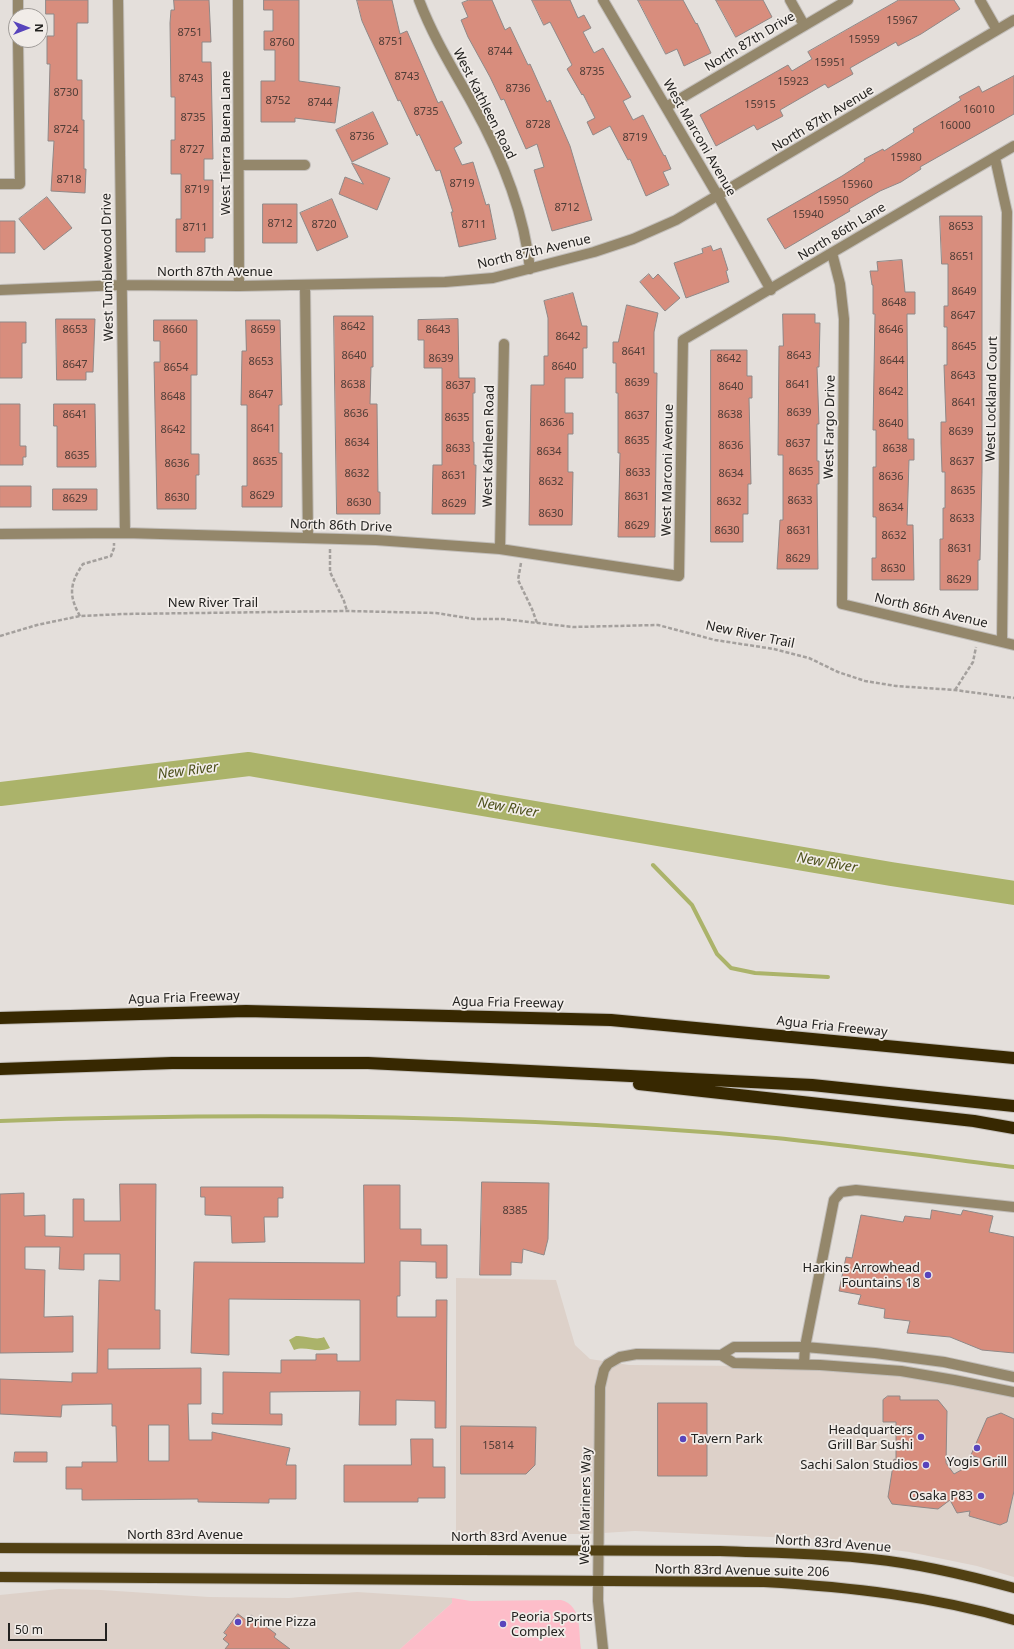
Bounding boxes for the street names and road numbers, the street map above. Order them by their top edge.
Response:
street label: North 87th Drive [702,9,798,75]
street label: West Kathleen Road [449,46,519,162]
street label: West Tierra Buena Lane [218,71,234,215]
street label: West Marconi Avenue [659,77,739,199]
street label: North 87th Avenue [769,82,877,156]
street label: West Tumblewood Drive [99,193,117,341]
street label: North 86th Lane [795,200,889,264]
street label: North 87th Avenue [476,231,592,273]
street label: North 87th Avenue [157,264,273,280]
street label: West Lockland Court [983,336,1001,462]
street label: West Fargo Drive [821,375,839,479]
street label: West Kathleen Road [480,385,498,507]
street label: West Marconi Avenue [659,404,677,536]
street label: North 86th Drive [290,516,392,536]
street label: North 86th Avenue [873,590,989,632]
street label: New River Trail [168,595,258,611]
street label: New River Trail [704,618,796,652]
street label: Agua Fria Freeway [128,988,240,1008]
street label: Agua Fria Freeway [452,994,564,1012]
street label: Agua Fria Freeway [776,1013,888,1041]
street label: West Mariners Way [577,1447,595,1565]
street label: North 83rd Avenue [127,1527,243,1543]
street label: North 83rd Avenue [451,1529,567,1545]
street label: North 83rd Avenue [774,1532,892,1556]
street label: North 83rd Avenue suite 206 [654,1562,830,1580]

